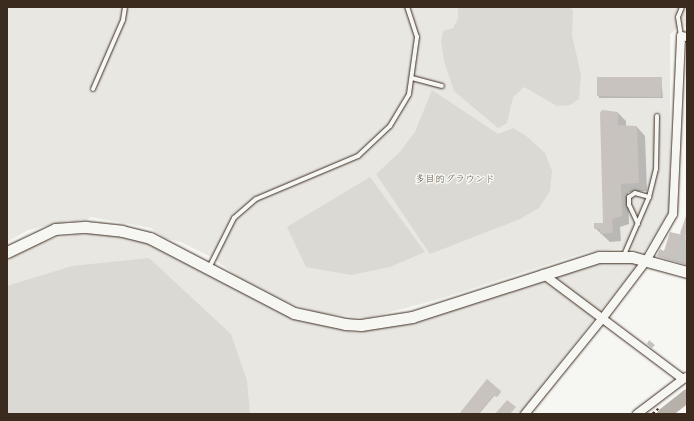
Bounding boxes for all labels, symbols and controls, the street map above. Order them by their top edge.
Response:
park label: 多目的グラウンド [415,174,495,186]

